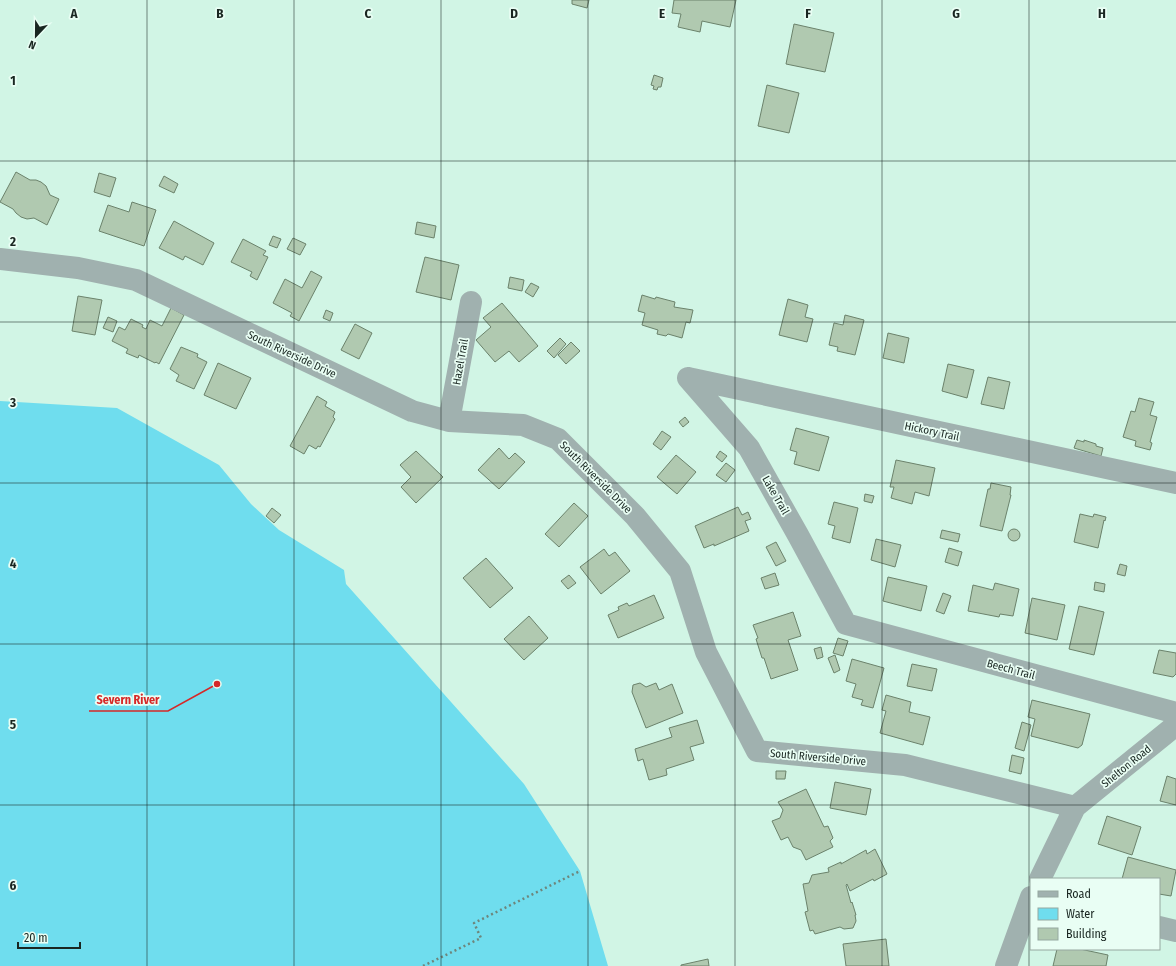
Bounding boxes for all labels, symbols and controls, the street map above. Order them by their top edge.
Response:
text: A [69,6,78,21]
text: B [216,6,224,21]
text: C [365,6,372,21]
text: D [510,6,518,21]
text: E [659,6,665,21]
text: F [805,6,811,21]
text: G [952,6,960,21]
text: H [1098,6,1106,21]
north arrow [16,16,56,56]
text: N [27,38,38,52]
text: 1 [10,73,16,88]
text: 2 [9,234,16,249]
street label: South Riverside Drive [245,328,338,381]
street label: Hazel Trail [450,338,471,386]
text: 3 [9,395,16,410]
street label: Hickory Trail [903,419,961,444]
street label: South Riverside Drive [557,439,634,516]
street label: Lake Trail [759,474,792,517]
text: 4 [10,556,17,571]
street label: Beech Trail [985,657,1036,682]
callout: Severn River [89,687,168,711]
text: Severn River [97,693,160,707]
text: 5 [10,717,16,732]
street label: Shelton Road [1099,742,1154,790]
street label: South Riverside Drive [769,747,867,768]
text: 6 [10,878,17,893]
legend [1030,878,1160,950]
text: Road [1066,887,1091,901]
text: Water [1066,907,1095,921]
scale bar [18,924,80,950]
text: Building [1066,927,1107,941]
text: 20 m [24,931,48,945]

